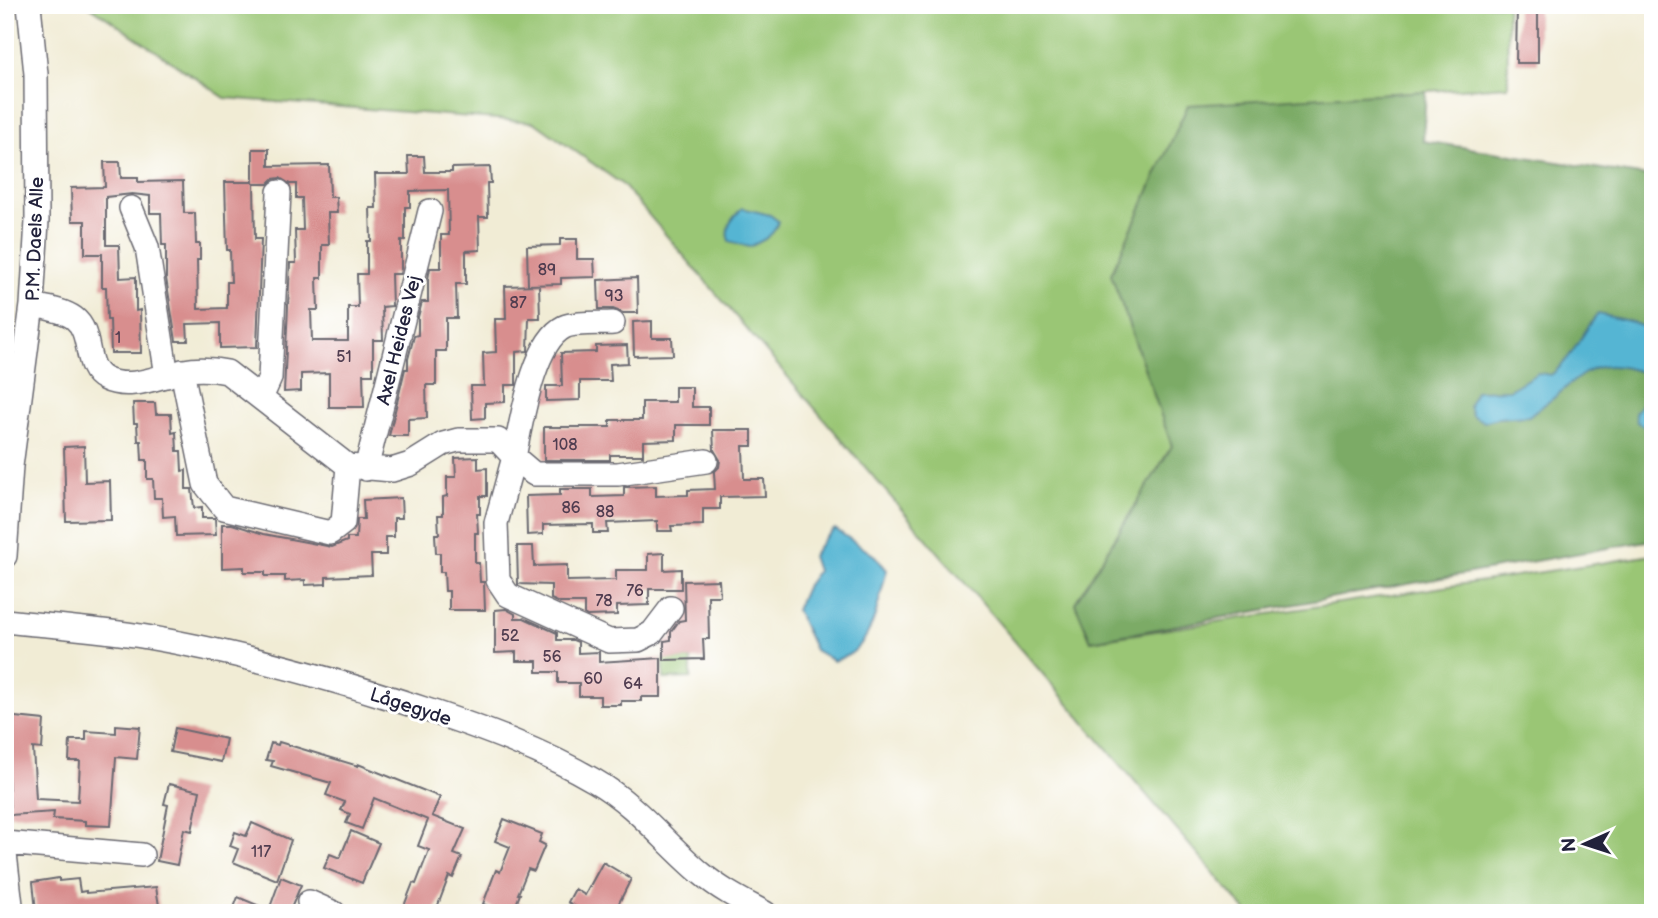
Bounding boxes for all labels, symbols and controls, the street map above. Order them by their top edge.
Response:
street label: P.M. Daels Alle [22,176,49,302]
house number: 89 [538,261,556,280]
street label: Axel Heides Vej [372,273,427,407]
house number: 93 [604,287,624,306]
house number: 87 [509,294,527,313]
house number: 1 [115,329,121,348]
house number: 51 [336,348,352,367]
house number: 108 [553,436,577,455]
house number: 86 [561,499,581,518]
house number: 88 [596,503,614,522]
house number: 76 [626,582,644,601]
house number: 78 [595,592,613,611]
house number: 52 [501,627,520,646]
house number: 56 [543,648,562,667]
house number: 60 [583,670,603,689]
house number: 64 [623,675,643,694]
street label: Lågegyde [367,683,454,731]
north arrow [1550,810,1620,880]
text: N [1558,837,1581,853]
house number: 117 [251,843,271,862]

